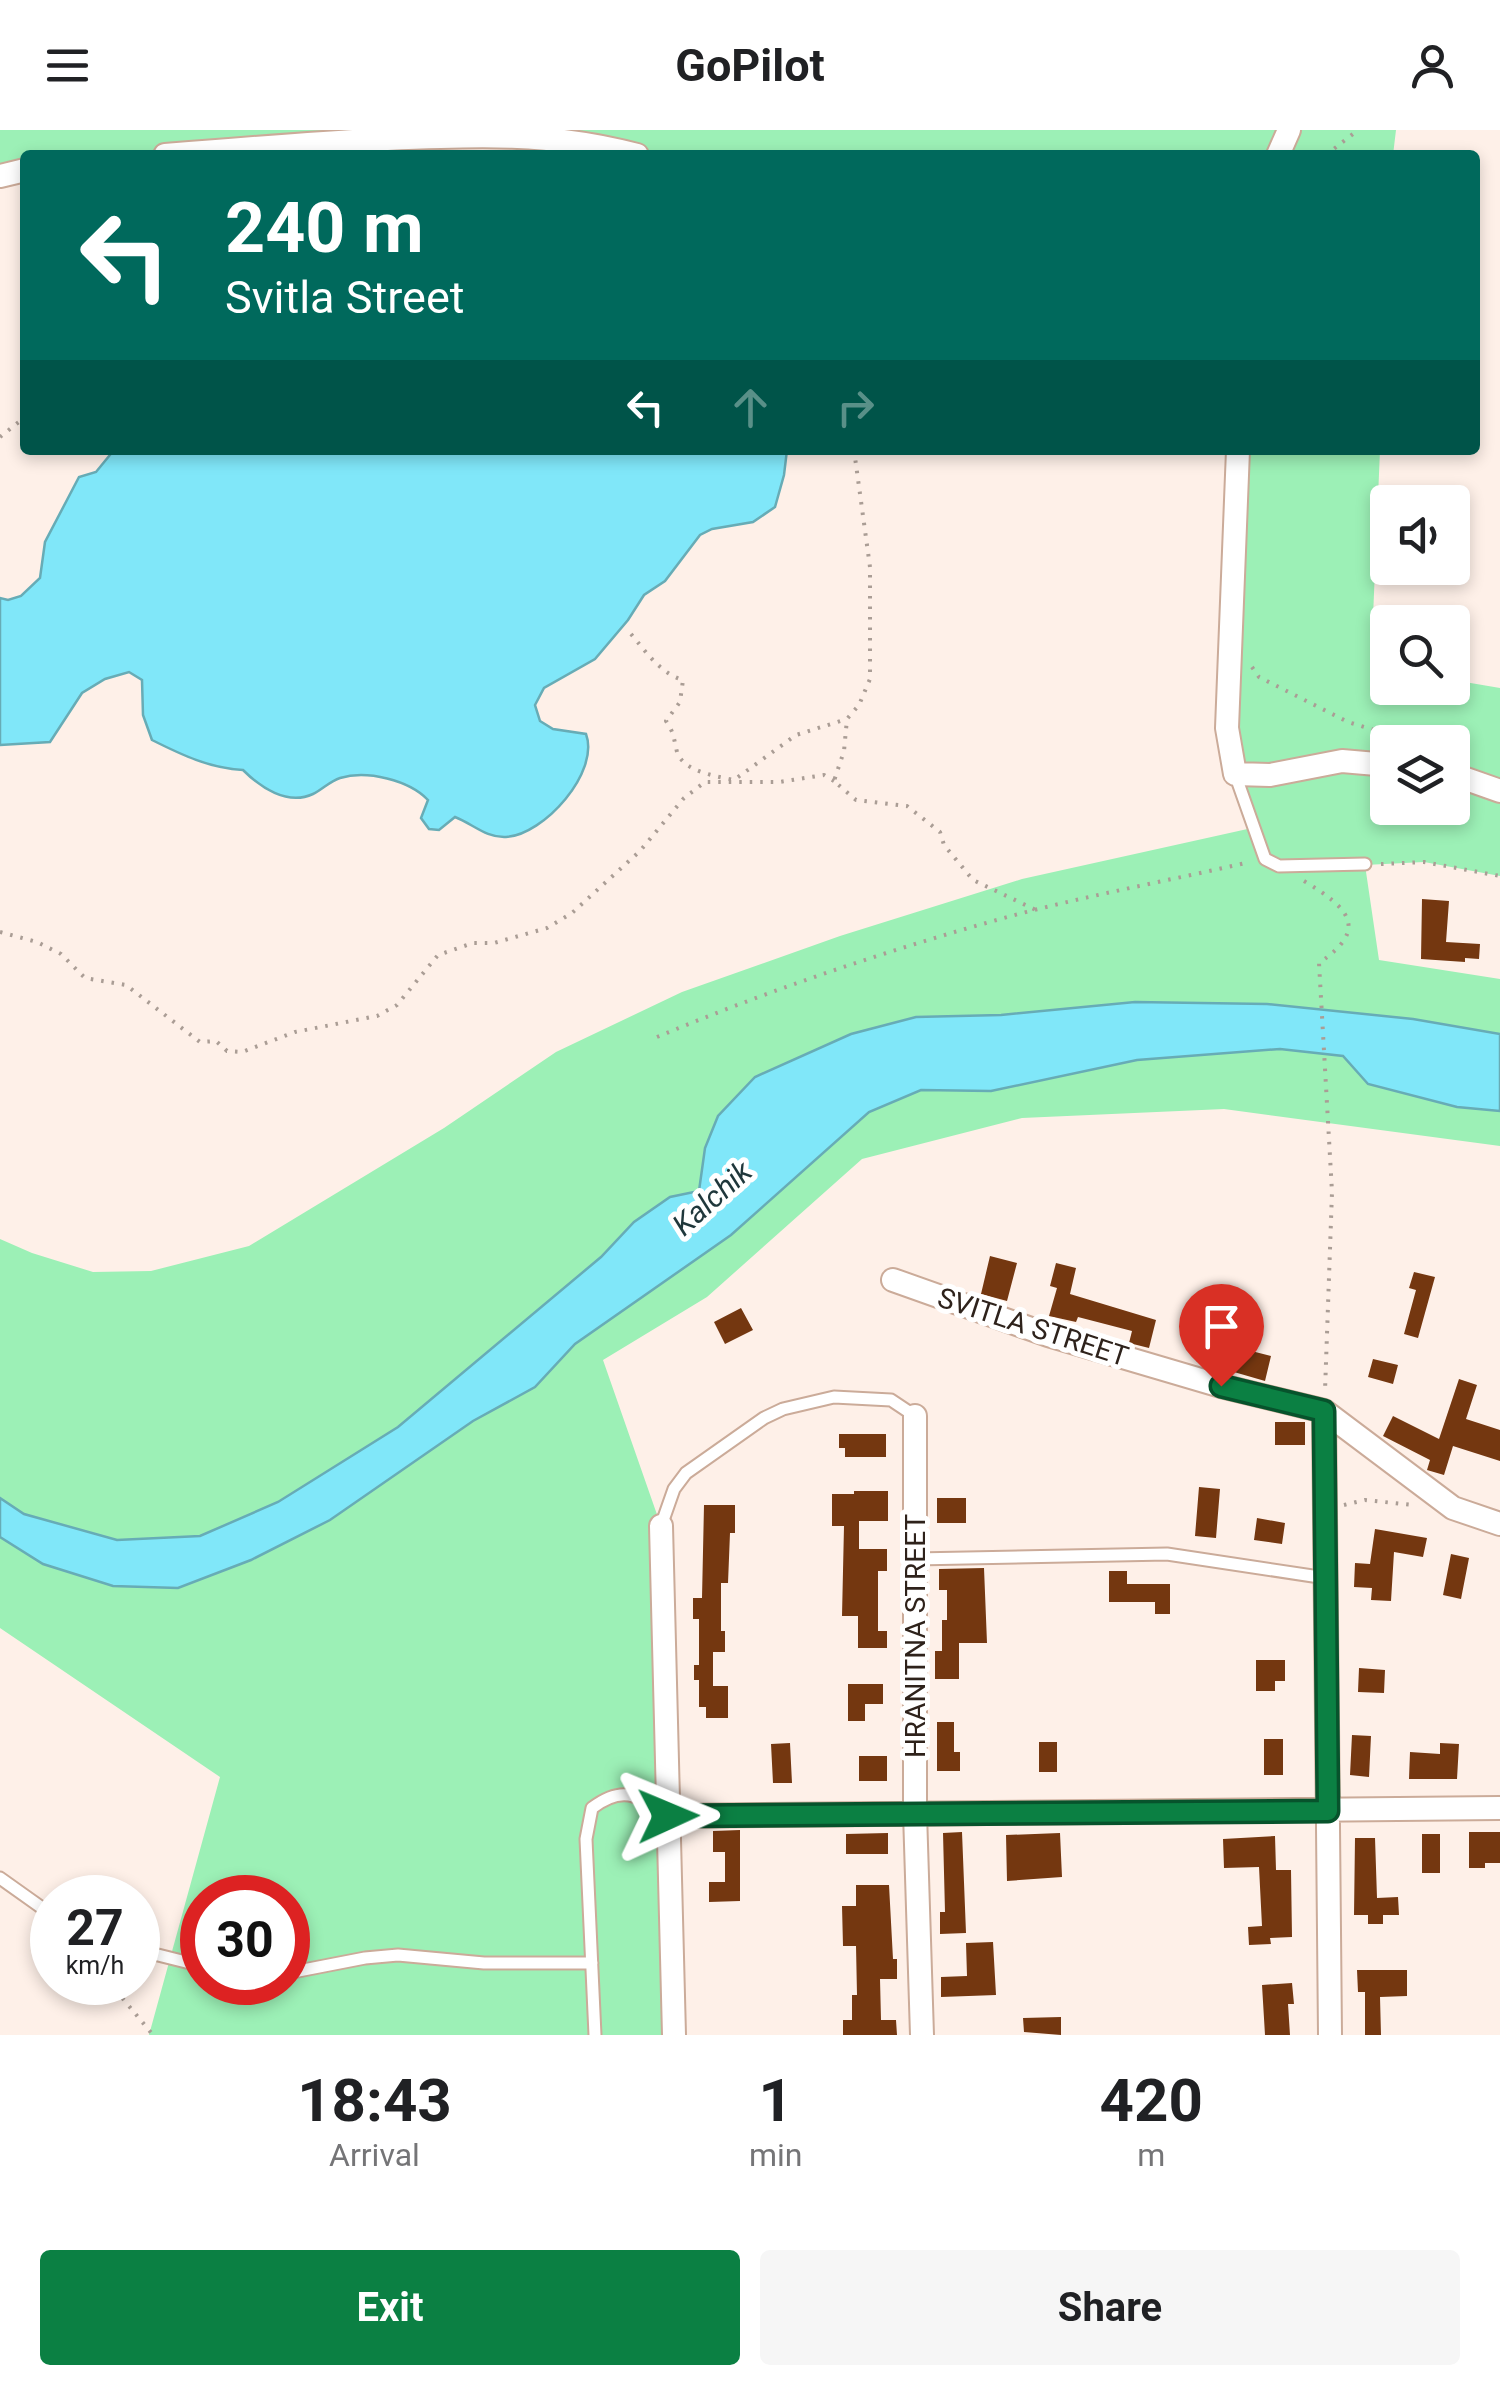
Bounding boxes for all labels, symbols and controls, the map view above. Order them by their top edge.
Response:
icon: menu [40,38,95,93]
icon: person [1405,38,1460,93]
text: GoPilot [675,39,825,92]
text: 240 m [225,187,424,269]
icon: left [60,190,190,320]
text: Svitla Street [225,271,464,324]
icon: left [618,380,673,435]
icon: ahead [723,380,778,435]
icon: right [828,380,883,435]
map controls [1370,485,1470,825]
button: sound [1370,485,1470,585]
button: search [1370,605,1470,705]
button: layers [1370,725,1470,825]
water label: Kalchik [665,1153,760,1243]
street label: SVITLA STREET [934,1281,1133,1373]
pin [1179,1284,1264,1387]
icon: arrive [1194,1299,1249,1354]
street label: HRANITNA STREET [899,1514,932,1758]
position arrow [616,1764,720,1868]
speed limit sign: 30 [180,1875,310,2005]
text: 27 [66,1899,124,1957]
text: km/h [66,1951,124,1980]
text: 18:43 [297,2065,452,2136]
text: 1 [758,2065,793,2136]
text: 420 [1100,2065,1203,2136]
text: Arrival [329,2136,420,2174]
text: min [749,2136,802,2174]
text: m [1137,2136,1165,2174]
button: Exit [40,2250,740,2365]
button: Share [760,2250,1460,2365]

